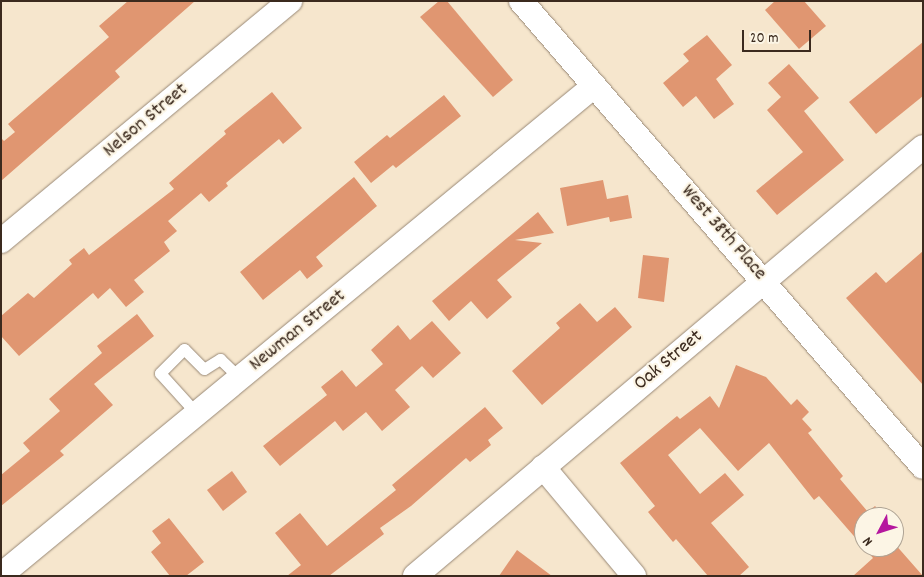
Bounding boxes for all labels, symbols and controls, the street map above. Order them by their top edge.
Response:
scale bar [744,20,813,52]
text: 20 m [750,28,778,50]
street label: Nelson Street [99,79,193,163]
street label: West 38th Place [675,180,771,286]
street label: Newman Street [245,285,351,377]
street label: Oak Street [630,325,708,397]
north arrow [854,507,904,557]
text: N [858,532,878,550]

